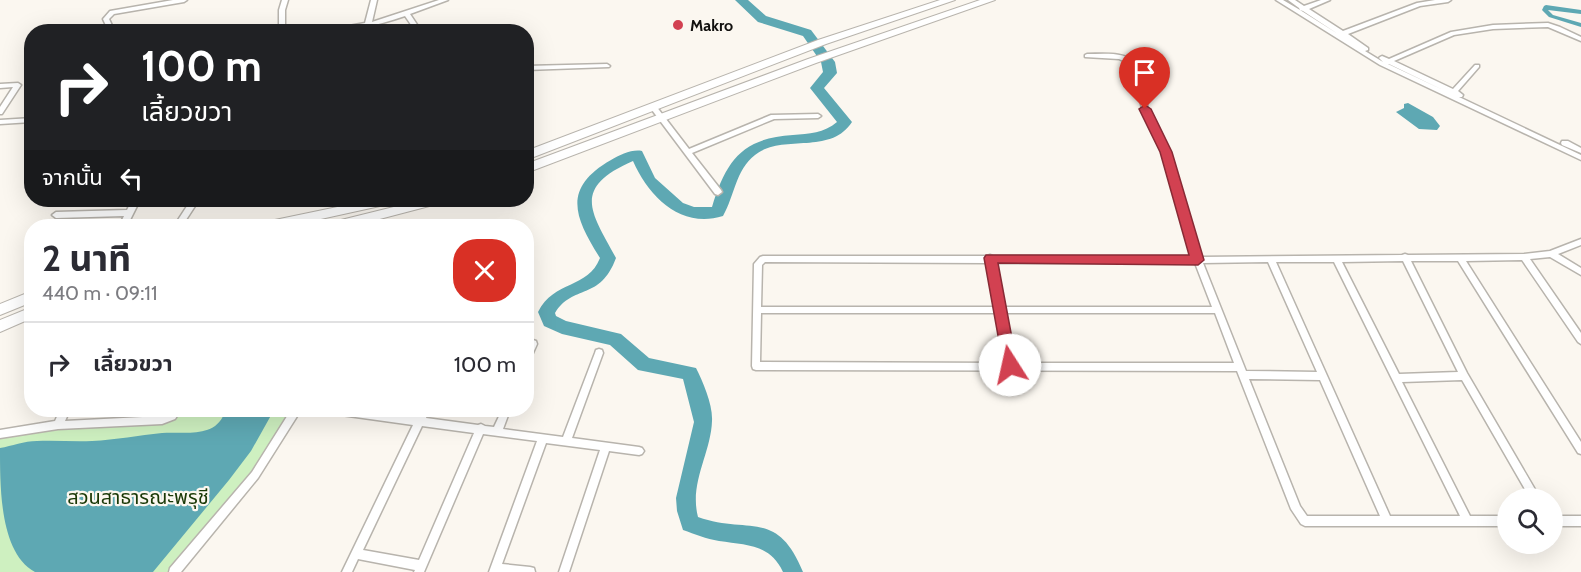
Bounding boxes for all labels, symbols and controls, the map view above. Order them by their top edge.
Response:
place label: Makro [690,16,733,35]
marker: Makro [671,18,685,32]
text: 100 m [141,40,262,92]
pin [1119,47,1170,109]
icon: right [42,48,120,126]
icon: arrive [1128,56,1161,89]
text: เลี้ยวขวา [141,95,232,128]
icon: left [115,162,148,195]
text: จากนั้น [42,164,103,191]
text: 2 นาที [42,236,131,280]
button: close [453,239,516,302]
text: 440 m · 09:11 [42,281,157,305]
position arrow [978,333,1042,397]
icon: right [42,348,75,381]
text: เลี้ยวขวา [93,350,173,377]
text: 100 m [454,351,516,378]
park label: สวนสาธารณะพรุชี [67,485,209,509]
map controls [1497,488,1563,554]
button: search [1497,488,1563,554]

